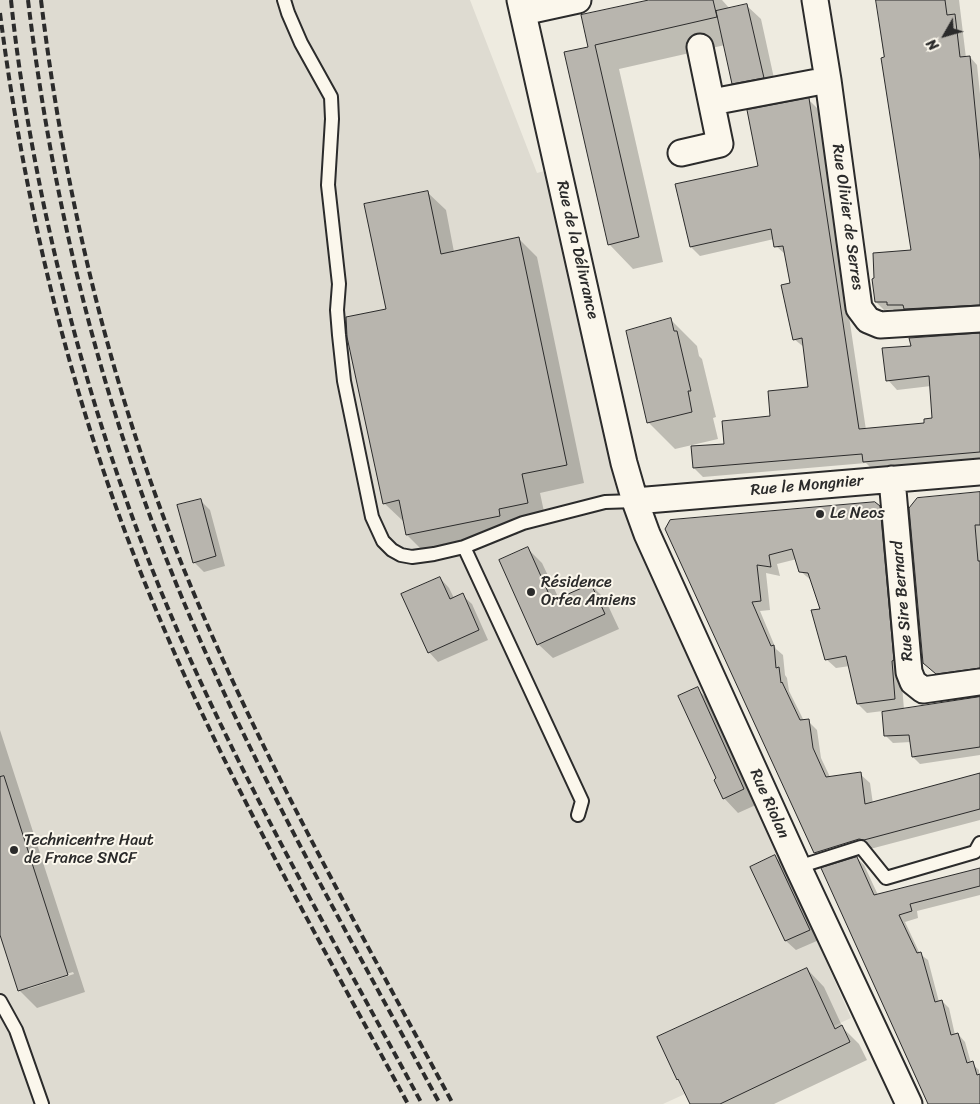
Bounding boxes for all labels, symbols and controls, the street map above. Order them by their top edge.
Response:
north arrow [920,10,970,60]
text: N [920,33,946,56]
street label: Rue Olivier de Serres [827,143,867,291]
street label: Rue de la Délivrance [552,179,602,321]
street label: Rue le Mongnier [750,472,864,500]
place label: Le Neos [830,504,885,524]
marker: Le Neos [814,508,826,520]
street label: Rue Sire Bernard [888,540,918,662]
place label: Résidence Orfea Amiens [541,573,636,611]
marker: Résidence Orfea Amiens [525,586,537,598]
street label: Rue Riolan [745,766,793,842]
place label: Technicentre Haut de France SNCF [24,831,154,869]
marker: Technicentre Haut de France SNCF [8,844,20,856]

